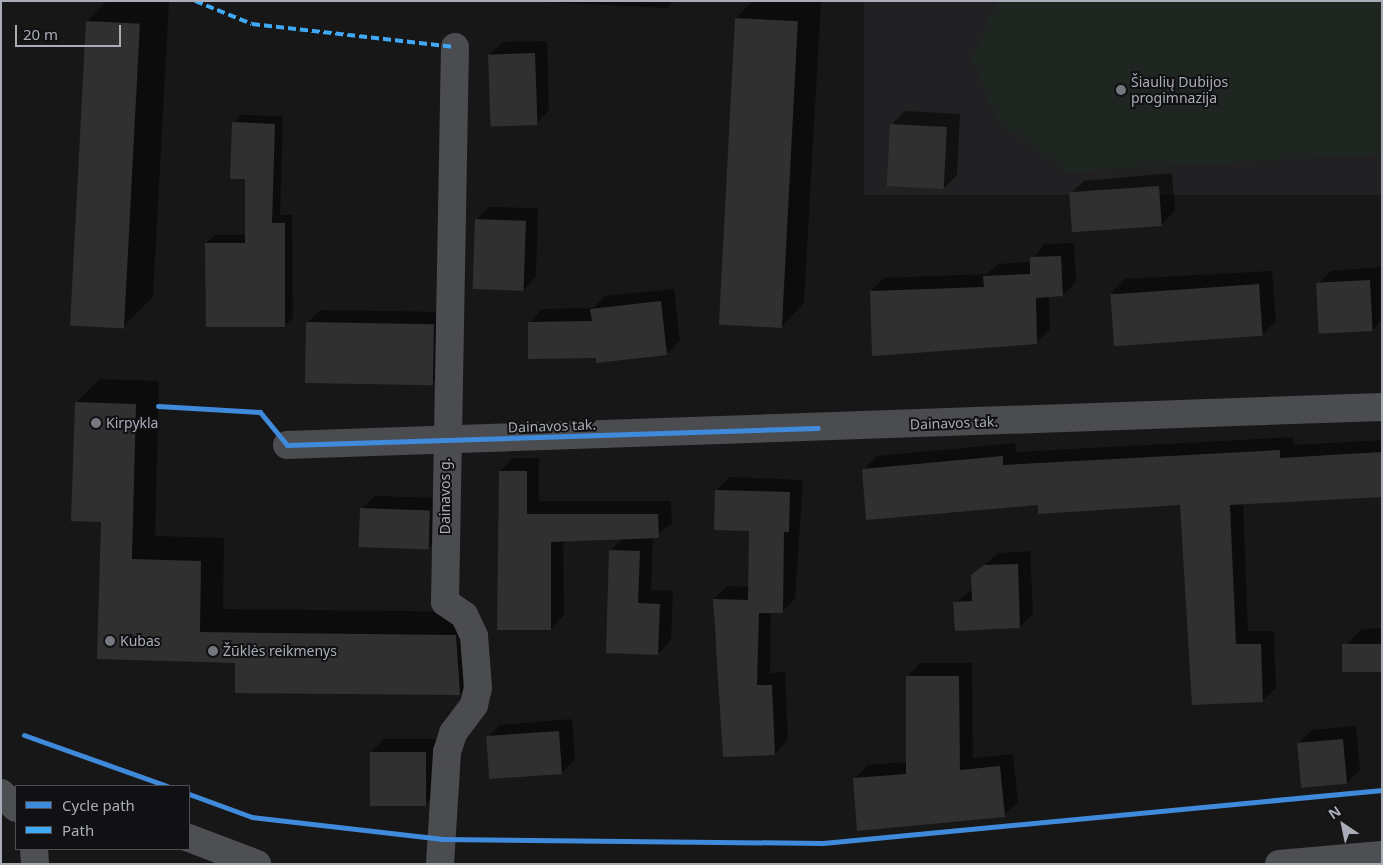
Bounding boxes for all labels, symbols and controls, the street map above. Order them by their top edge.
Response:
scale bar [18,15,124,47]
text: 20 m [23,24,58,44]
place label: Šiaulių Dubijos progimnazija [1131,74,1228,106]
marker: Šiaulių Dubijos progimnazija [1115,84,1127,96]
street label: Dainavos tak. [910,413,998,433]
place label: Kirpykla [106,415,158,431]
street label: Dainavos tak. [508,416,596,436]
marker: Kirpykla [90,417,102,429]
street label: Dainavos g. [437,458,453,534]
place label: Kubas [120,633,160,649]
marker: Kubas [104,635,116,647]
place label: Žūklės reikmenys [223,643,337,659]
marker: Žūklės reikmenys [207,645,219,657]
legend [15,785,190,850]
text: Cycle path [62,795,135,815]
north arrow [1318,800,1368,850]
text: N [1324,801,1344,823]
text: Path [62,820,94,840]

